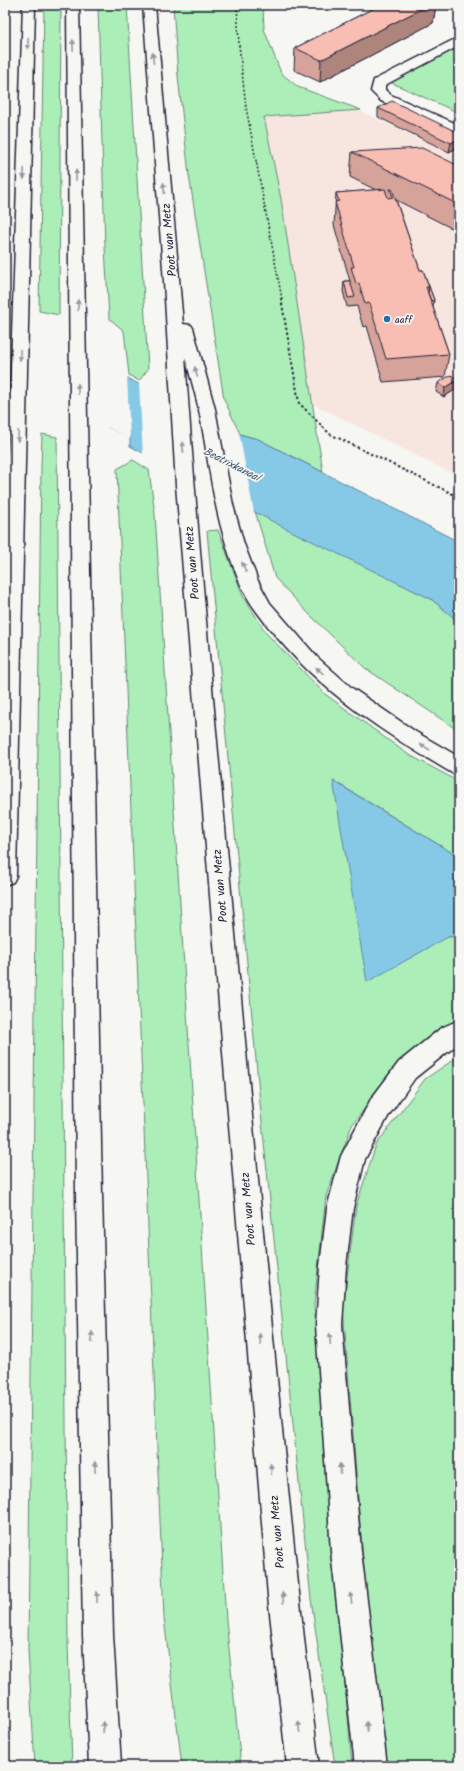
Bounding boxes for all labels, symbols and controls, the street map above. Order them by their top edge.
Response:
one-way arrow [24,38,31,50]
one-way arrow [70,39,77,51]
one-way arrow [150,52,157,64]
one-way arrow [21,168,27,181]
one-way arrow [72,169,79,181]
one-way arrow [161,182,168,194]
street label: Poot van Metz [157,202,182,277]
one-way arrow [75,298,81,311]
place label: aaff [395,312,413,328]
marker: aaff [382,314,392,324]
one-way arrow [16,349,23,361]
one-way arrow [193,365,199,378]
one-way arrow [75,382,81,395]
one-way arrow [15,430,21,443]
one-way arrow [179,440,186,453]
water label: Beatrixkanaal [200,443,265,488]
street label: Poot van Metz [180,525,205,600]
one-way arrow [241,562,247,573]
one-way arrow [315,667,326,676]
one-way arrow [419,744,431,751]
street label: Poot van Metz [208,848,233,923]
street label: Poot van Metz [236,1171,261,1246]
one-way arrow [89,1330,95,1343]
one-way arrow [256,1333,263,1345]
one-way arrow [327,1333,334,1345]
one-way arrow [91,1461,98,1473]
one-way arrow [268,1463,275,1475]
one-way arrow [336,1463,343,1475]
street label: Poot van Metz [265,1494,290,1569]
one-way arrow [94,1590,100,1603]
one-way arrow [280,1592,286,1604]
one-way arrow [348,1592,354,1604]
one-way arrow [100,1721,107,1733]
one-way arrow [296,1721,302,1733]
one-way arrow [364,1721,370,1733]

